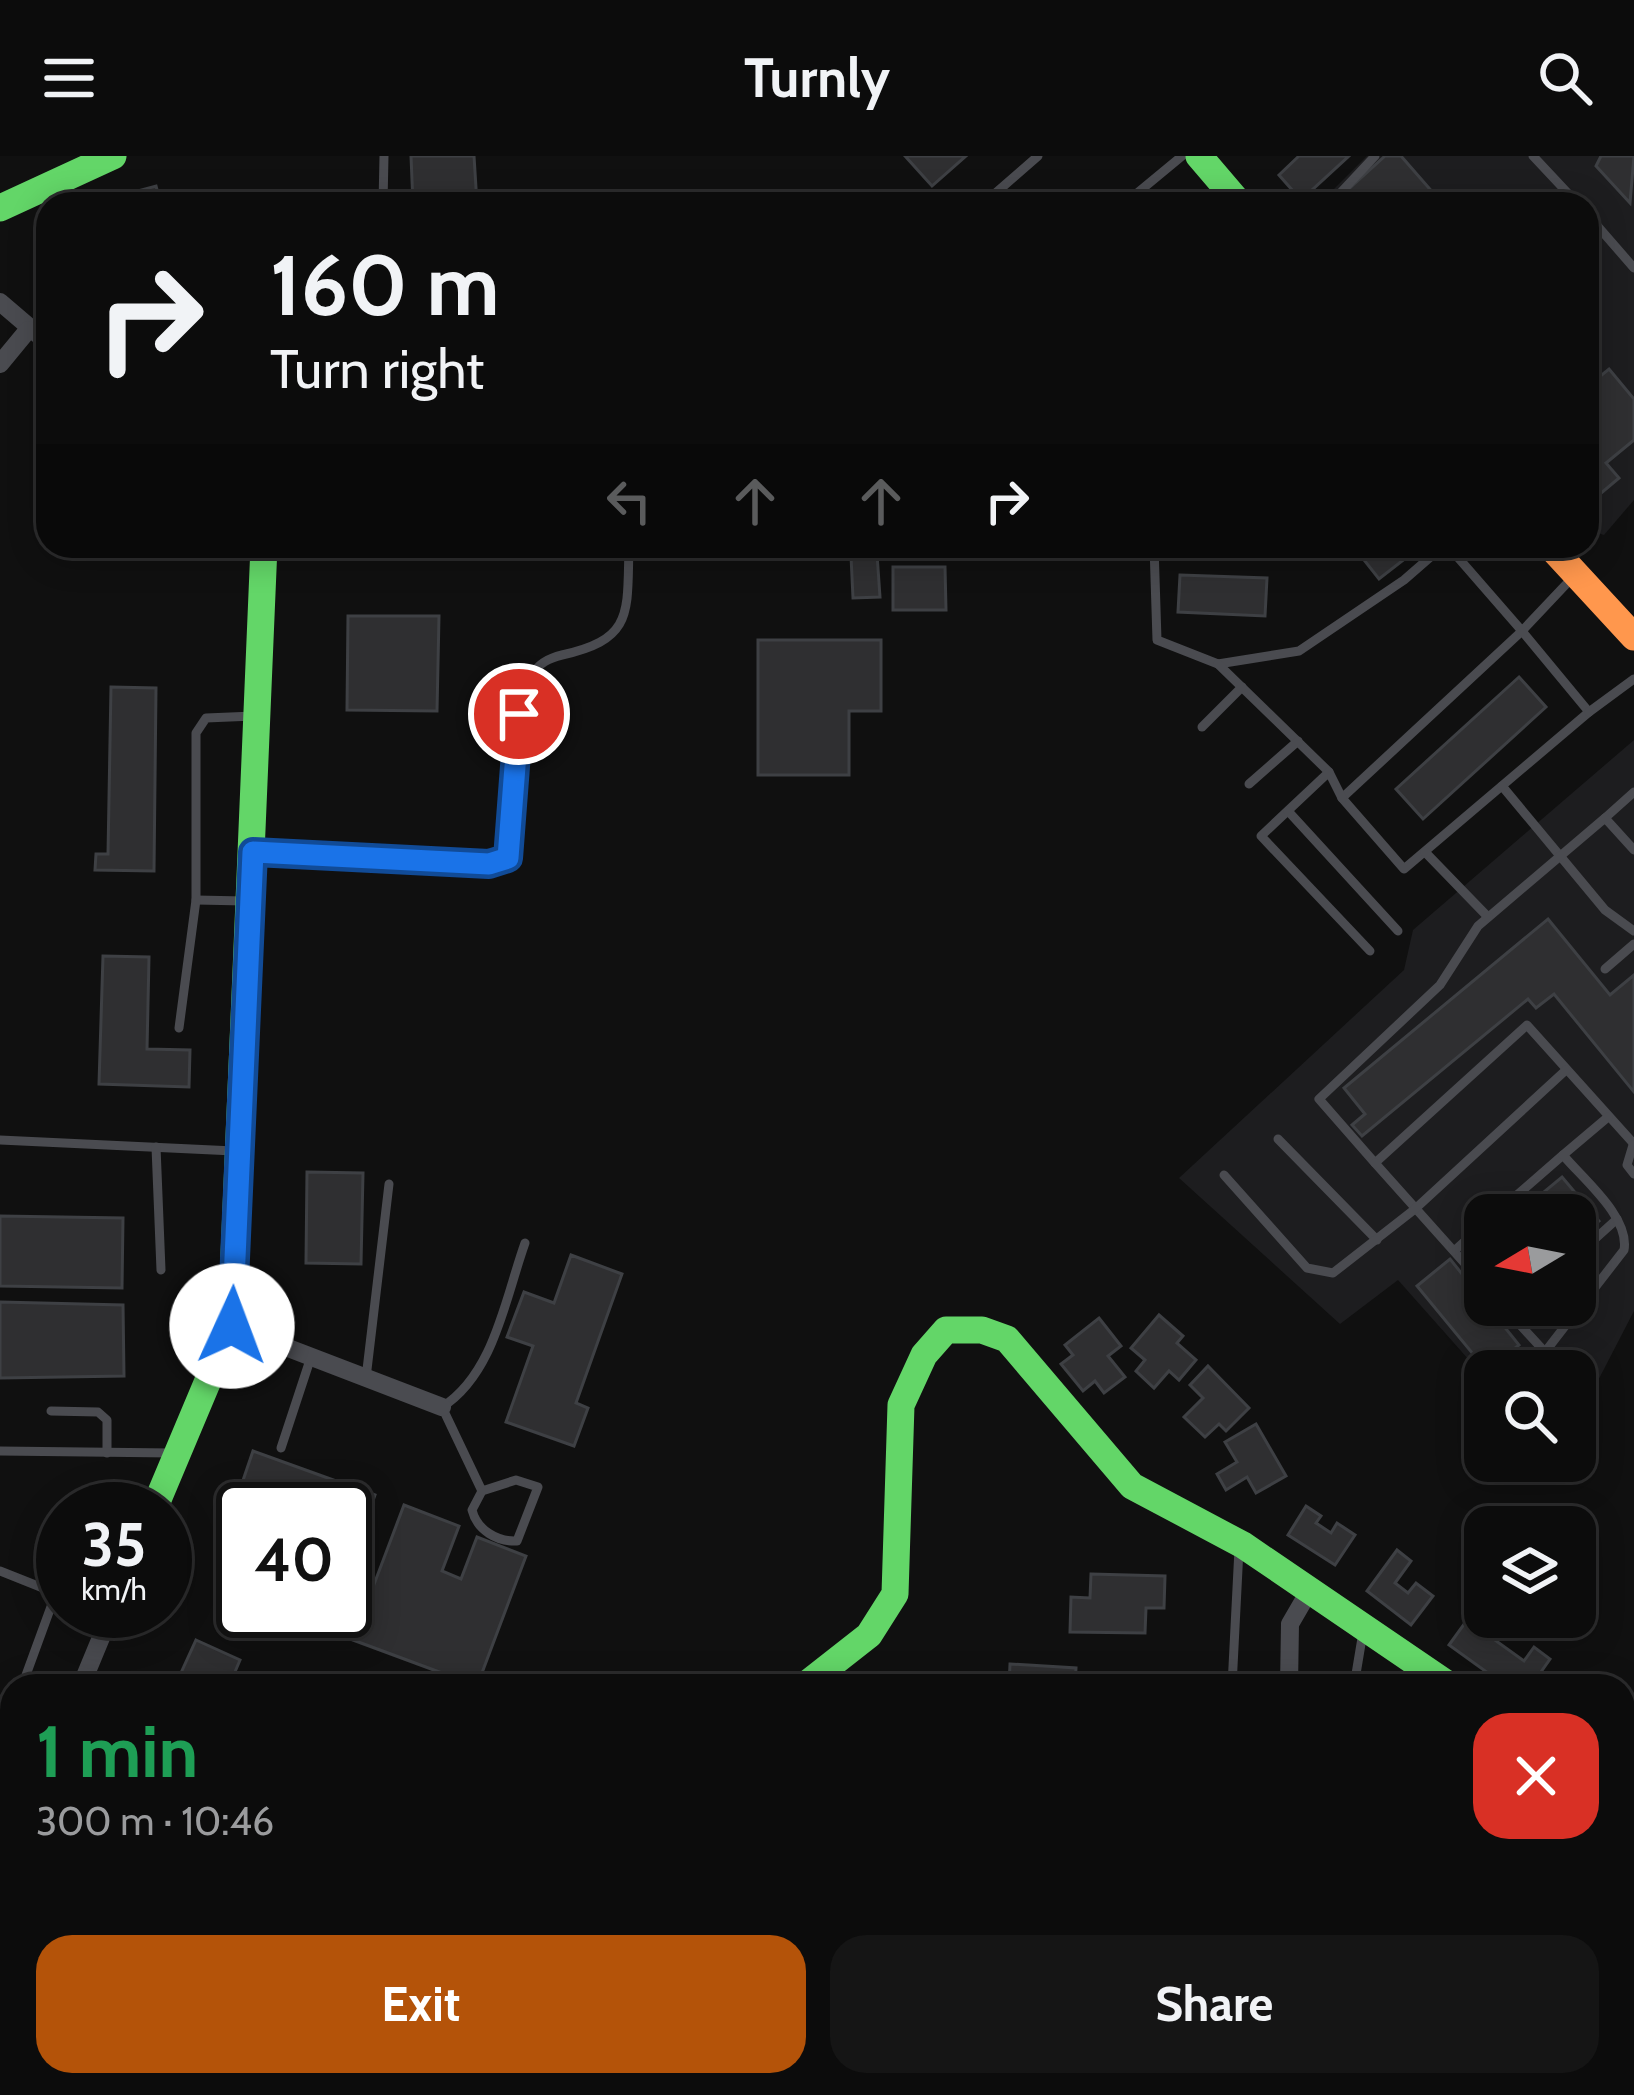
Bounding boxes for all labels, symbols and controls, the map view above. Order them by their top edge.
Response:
icon: menu [36,45,102,111]
text: Turnly [744,45,890,111]
icon: search [1532,45,1598,111]
text: 160 m [270,234,499,336]
icon: right [72,240,228,396]
text: Turn right [270,336,484,402]
icon: left [596,468,662,534]
icon: ahead [722,468,788,534]
icon: ahead [848,468,914,534]
icon: right [974,468,1040,534]
pin [468,663,570,765]
icon: arrive [486,681,552,747]
north arrow [1464,1194,1596,1326]
map controls [1464,1194,1596,1638]
position arrow [169,1263,295,1389]
button: search [1464,1350,1596,1482]
speed limit sign: 40 [216,1482,372,1638]
button: layers [1464,1506,1596,1638]
text: 35 [82,1508,146,1581]
text: km/h [81,1571,147,1608]
text: 1 min [36,1708,198,1795]
button: close [1473,1713,1599,1839]
text: 300 m · 10:46 [36,1797,274,1845]
button: Exit [36,1935,806,2073]
button: Share [830,1935,1599,2073]

